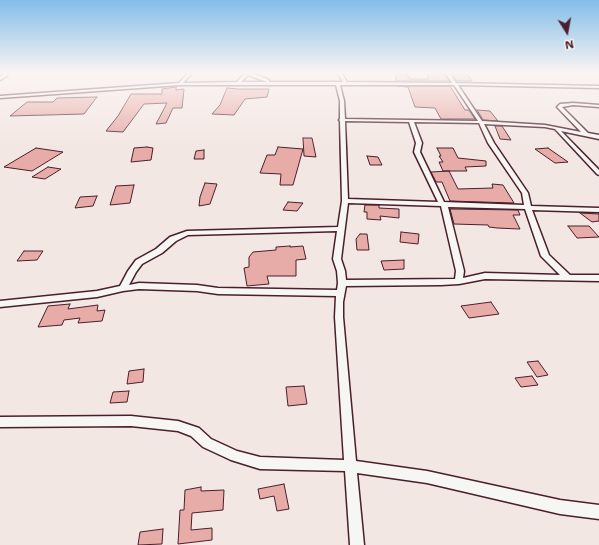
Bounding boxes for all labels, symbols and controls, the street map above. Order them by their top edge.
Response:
north arrow [547,12,587,52]
text: N [564,36,575,52]

